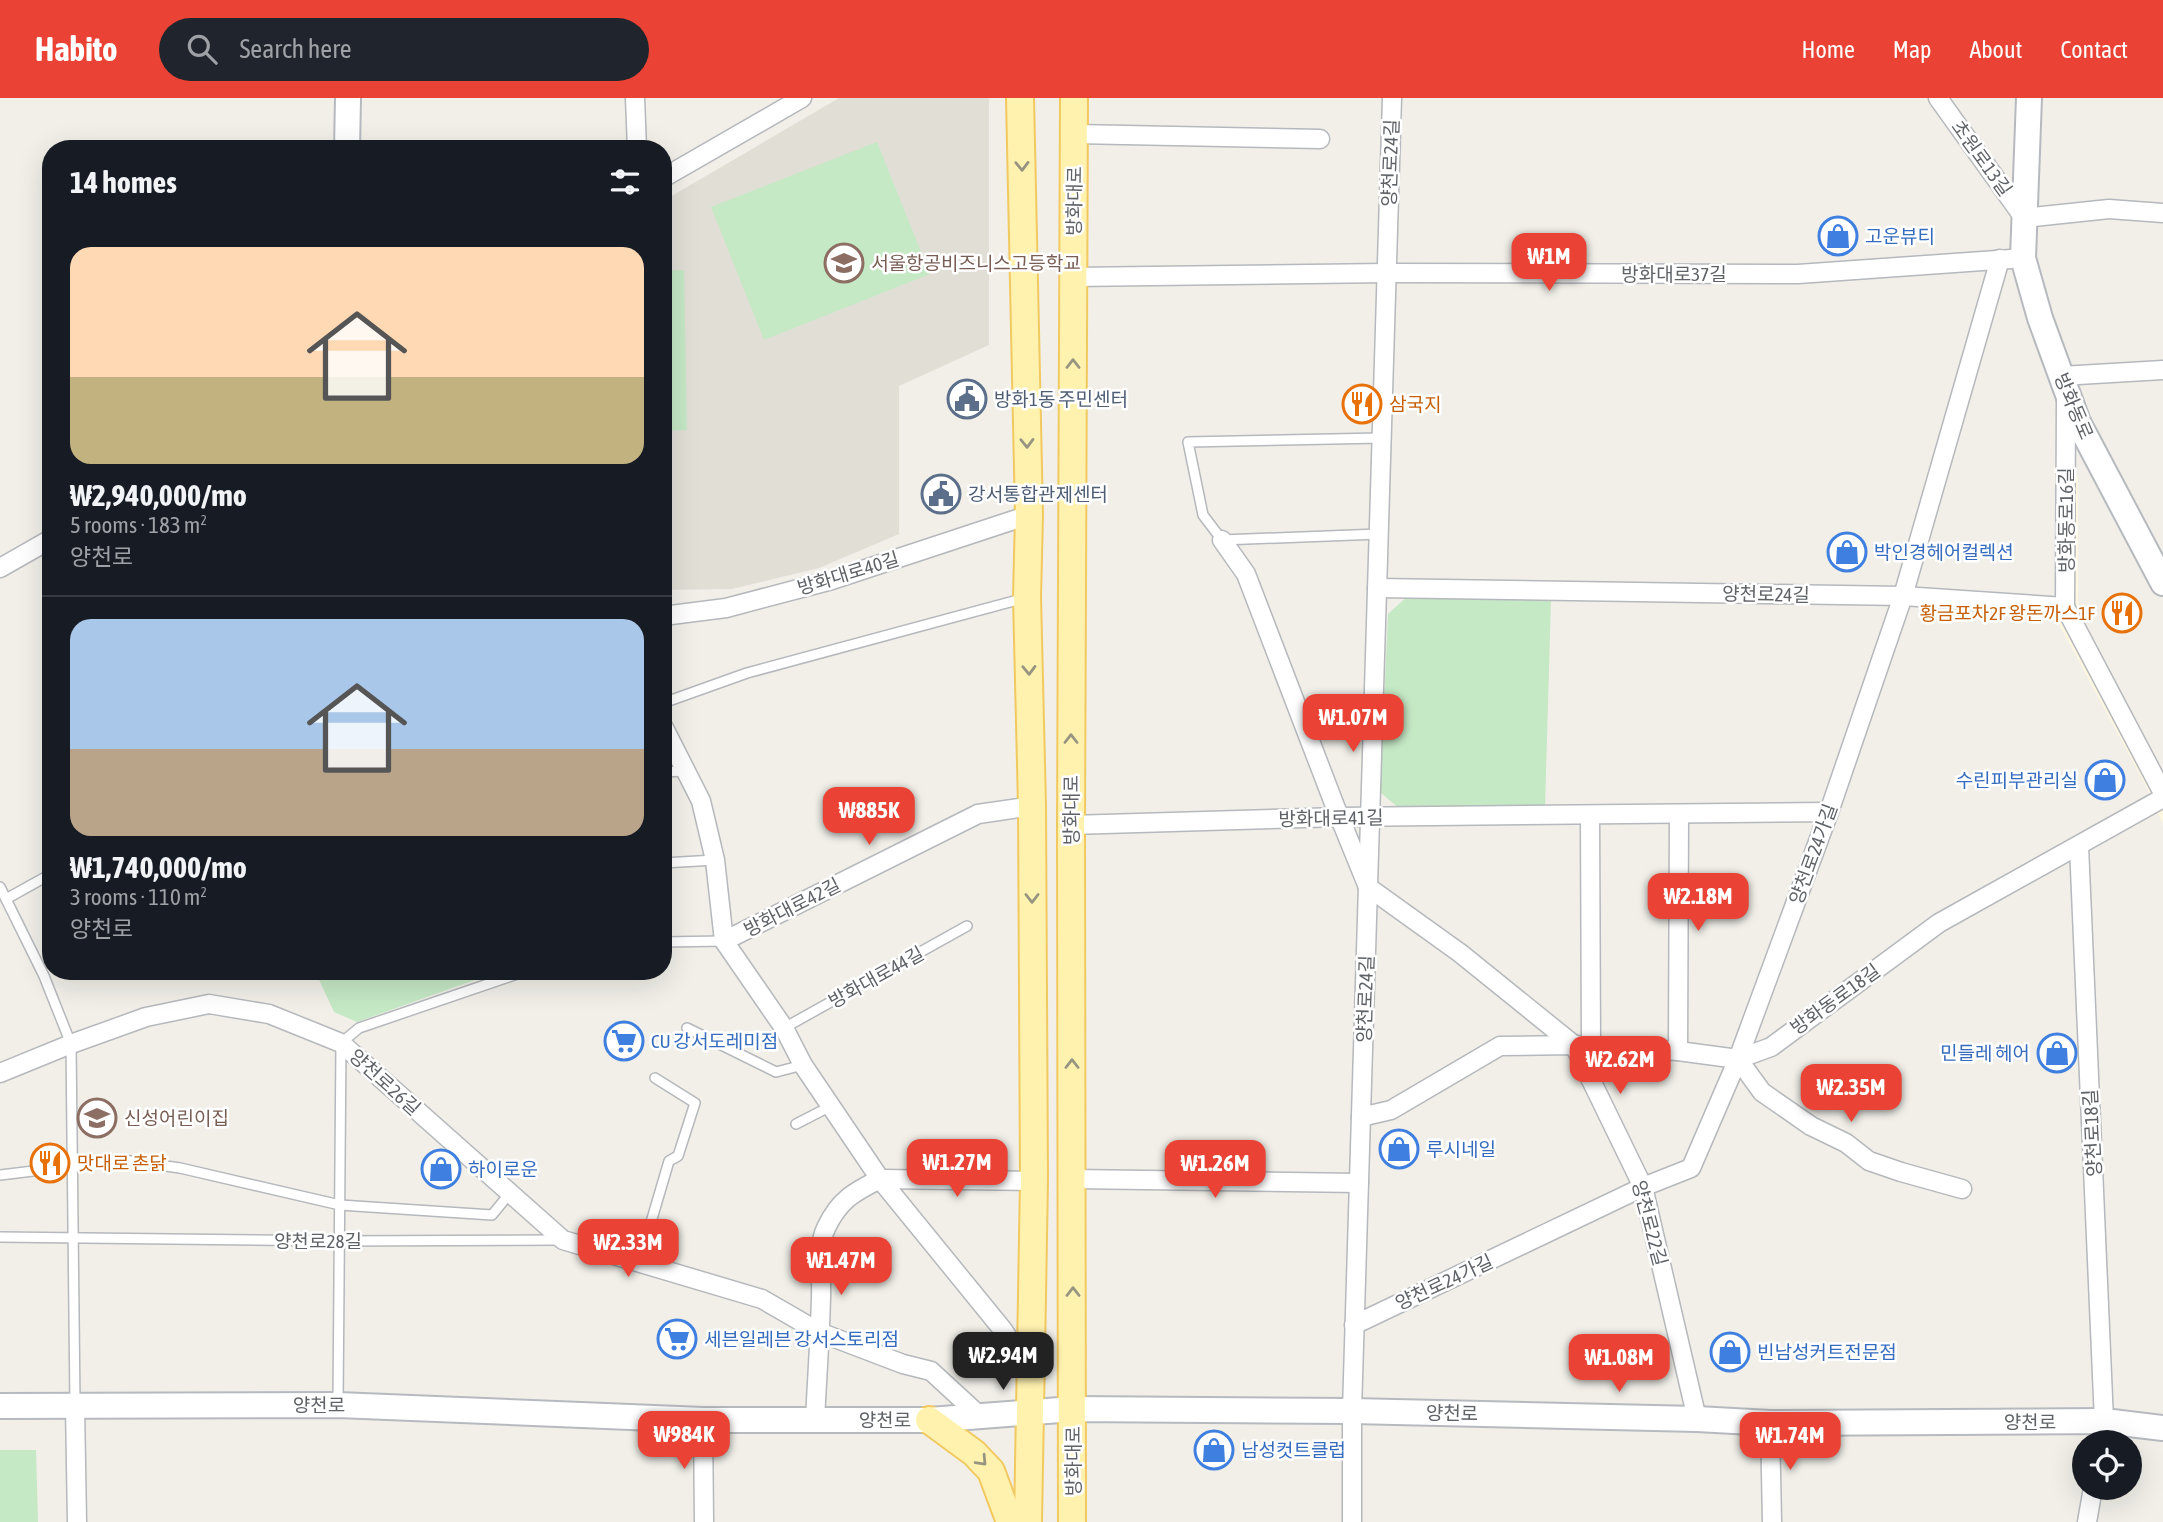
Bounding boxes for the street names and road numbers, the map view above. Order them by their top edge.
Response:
street label: 초원로13길 [1947,116,2017,200]
street label: 양천로24길 [1377,119,1403,207]
street label: 방화대로 [1062,166,1086,236]
street label: 방화대로37길 [1621,263,1727,285]
street label: 방화동로 [2050,370,2098,442]
street label: 방화동로16길 [2055,467,2077,573]
street label: 방화대로40길 [794,547,902,599]
street label: 양천로24길 [1722,582,1810,606]
street label: 방화대로 [1060,775,1082,845]
street label: 양천로24가길 [1785,801,1841,907]
street label: 방화대로41길 [1278,806,1384,830]
street label: 방화대로42길 [740,873,844,941]
street label: 방화대로44길 [825,942,927,1012]
street label: 양천로24길 [1352,955,1378,1043]
street label: 방화동로18길 [1786,959,1884,1039]
street label: 양천로26길 [345,1044,425,1120]
street label: 양천로18길 [2079,1089,2105,1177]
street label: 양천로22길 [1628,1178,1672,1268]
street label: 양천로28길 [274,1230,362,1252]
street label: 양천로24가길 [1392,1250,1496,1314]
street label: 양천로 [293,1394,345,1416]
street label: 양천로 [1426,1402,1478,1424]
street label: 양천로 [859,1409,911,1431]
street label: 양천로 [2004,1411,2056,1433]
street label: 방화대로 [1062,1426,1084,1496]

